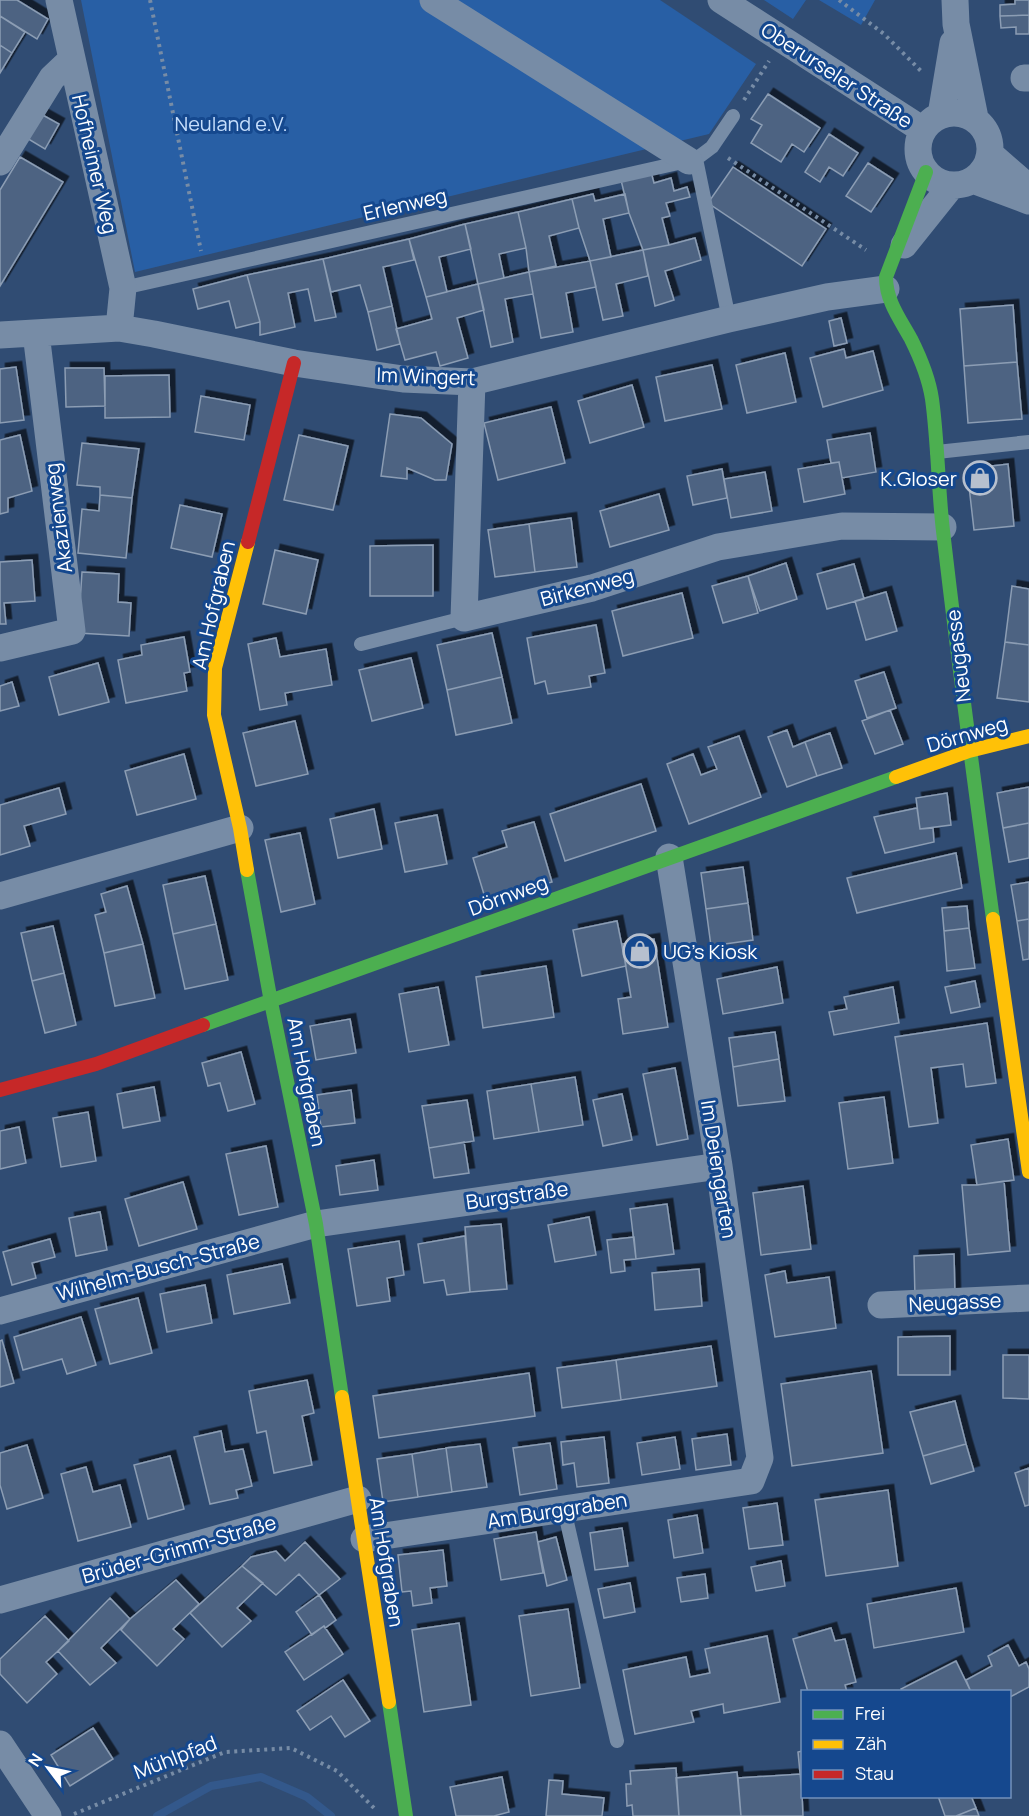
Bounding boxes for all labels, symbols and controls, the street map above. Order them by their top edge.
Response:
street label: Oberurseler Straße [756,16,918,134]
street label: Hofheimer Weg [66,92,124,236]
park label: Neuland e.V. [174,110,288,137]
street label: Erlenweg [361,181,449,227]
street label: Im Wingert [376,361,476,391]
shop icon: K.Gloser [962,460,998,496]
street label: Akazienweg [38,461,78,575]
place label: K.Gloser [880,465,957,492]
street label: Am Hofgraben [185,538,241,672]
street label: Birkenweg [537,562,637,612]
street label: Neugasse [939,608,977,704]
street label: Dörnweg [923,710,1011,758]
street label: Dörnweg [464,868,552,922]
shop icon: UG's Kiosk [622,933,658,969]
place label: UG's Kiosk [663,938,758,965]
street label: Am Hofgraben [281,1015,333,1149]
street label: Im Deiengarten [695,1098,743,1240]
street label: Burgstraße [464,1174,570,1216]
street label: Wilhelm-Busch-Straße [53,1227,263,1307]
street label: Neugasse [908,1286,1002,1318]
street label: Am Burggraben [485,1486,629,1534]
street label: Am Hofgraben [363,1495,411,1629]
street label: Brüder-Grimm-Straße [79,1508,279,1590]
legend [801,1690,1011,1798]
text: Frei [855,1701,885,1725]
street label: Mühlpfad [130,1729,220,1785]
text: Zäh [855,1731,887,1755]
north arrow [18,1738,78,1798]
text: N [23,1749,48,1771]
text: Stau [855,1761,894,1785]

